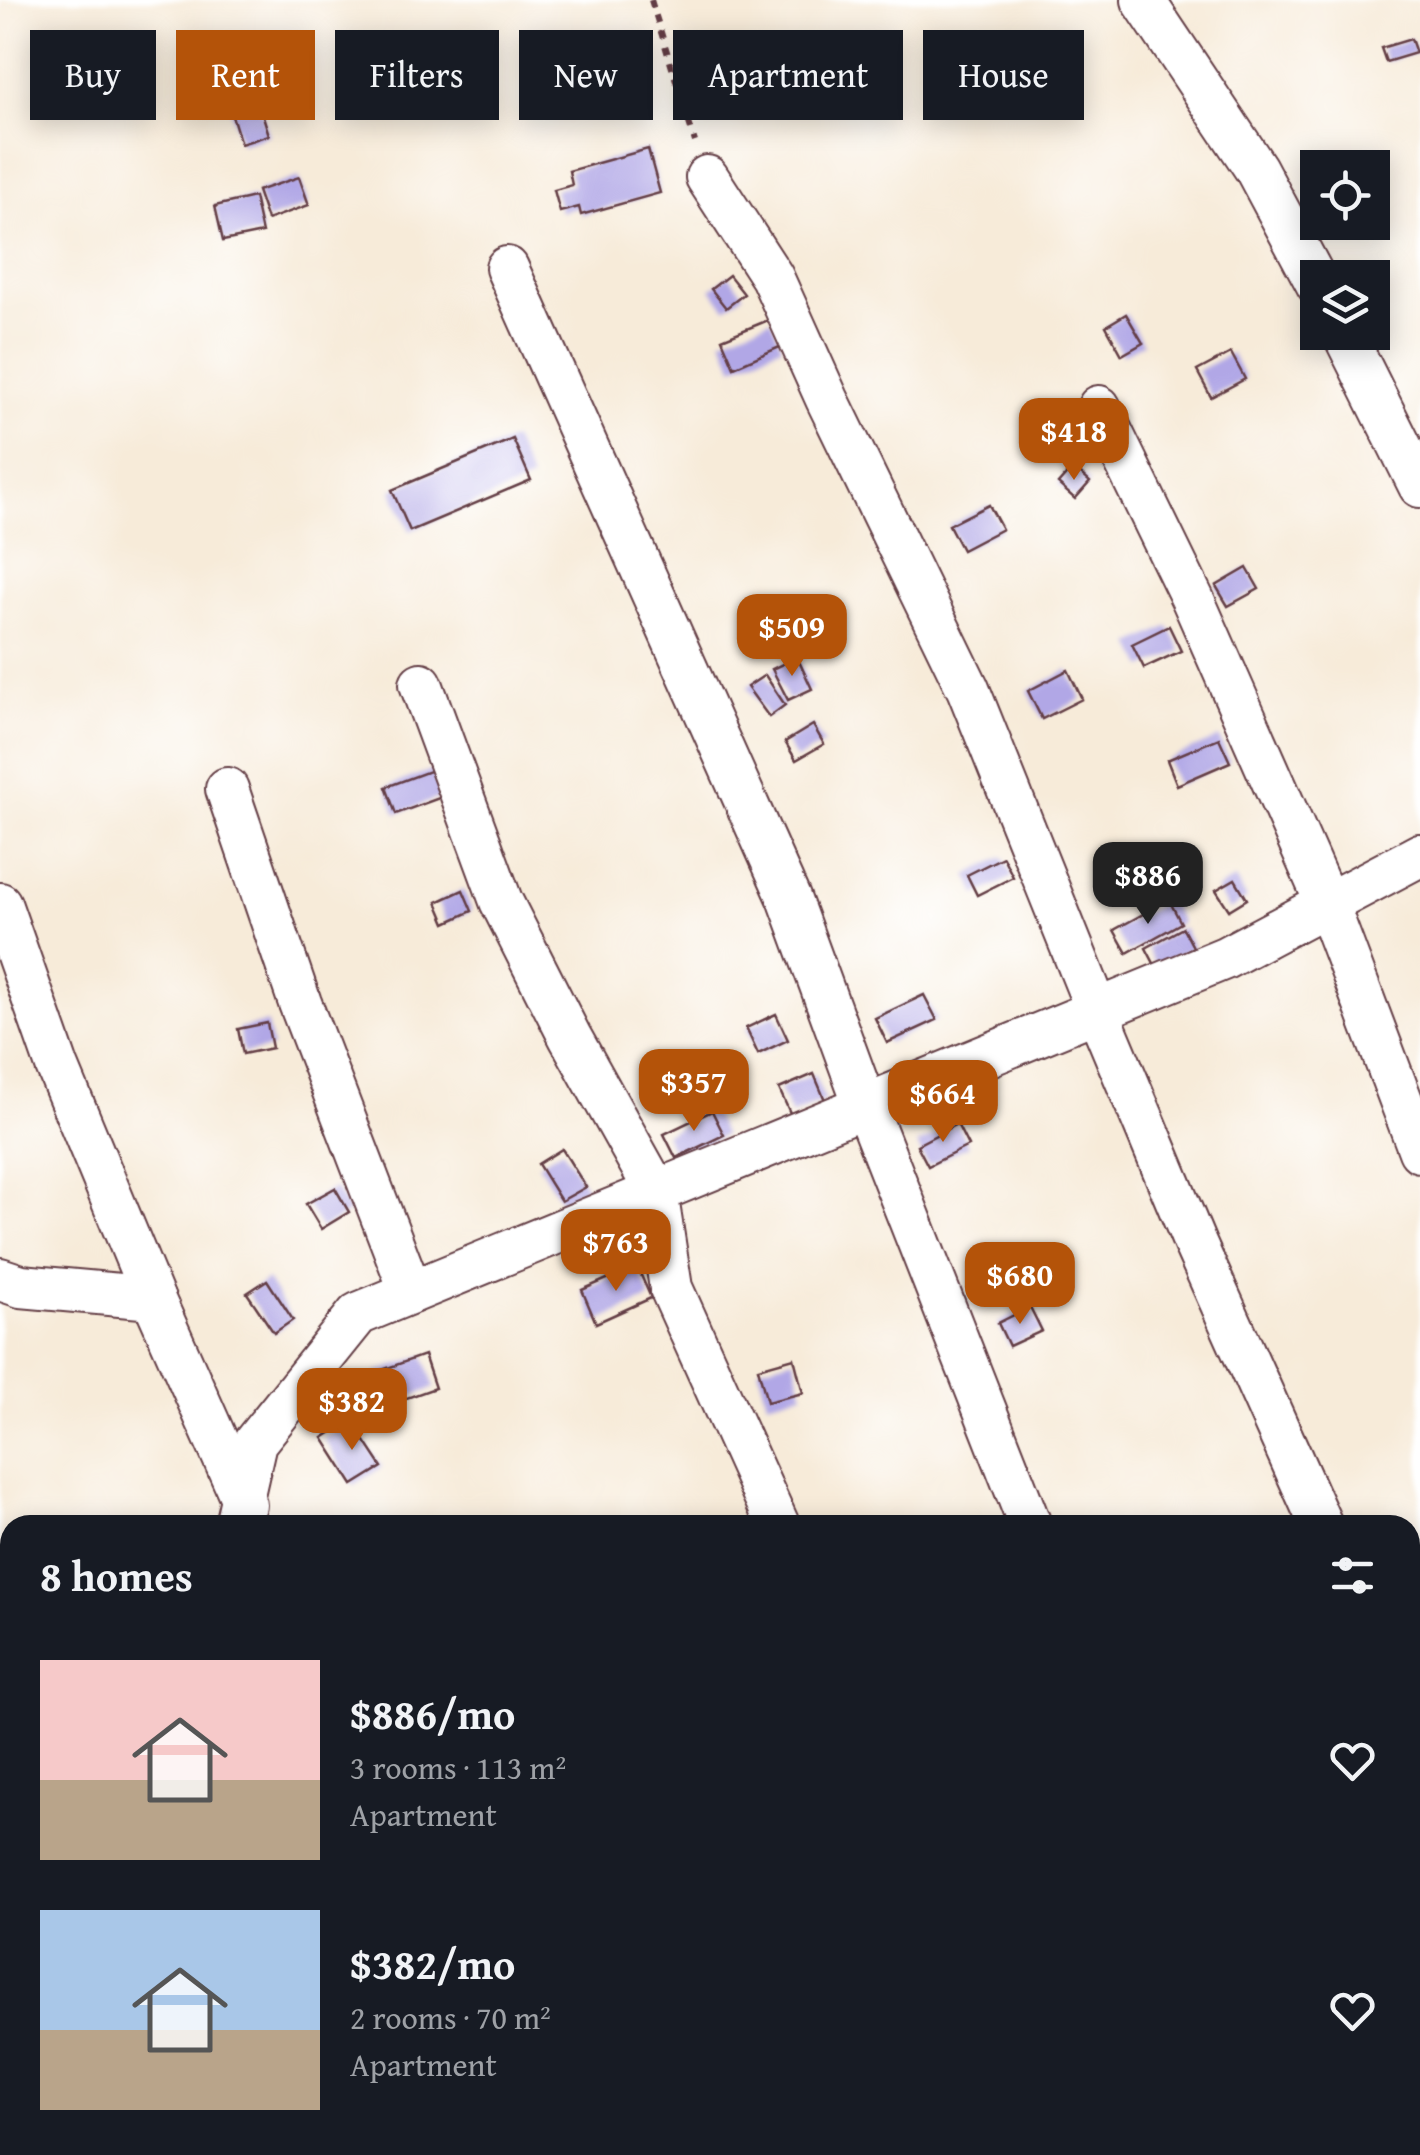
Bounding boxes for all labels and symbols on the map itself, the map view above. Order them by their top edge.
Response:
pin: $418 [1015,398,1133,483]
pin: $509 [733,594,851,679]
pin: $886 [1089,842,1207,927]
pin: $357 [635,1049,753,1134]
pin: $664 [884,1060,1002,1145]
pin: $763 [557,1209,675,1294]
pin: $680 [961,1242,1079,1327]
pin: $382 [293,1368,411,1453]

